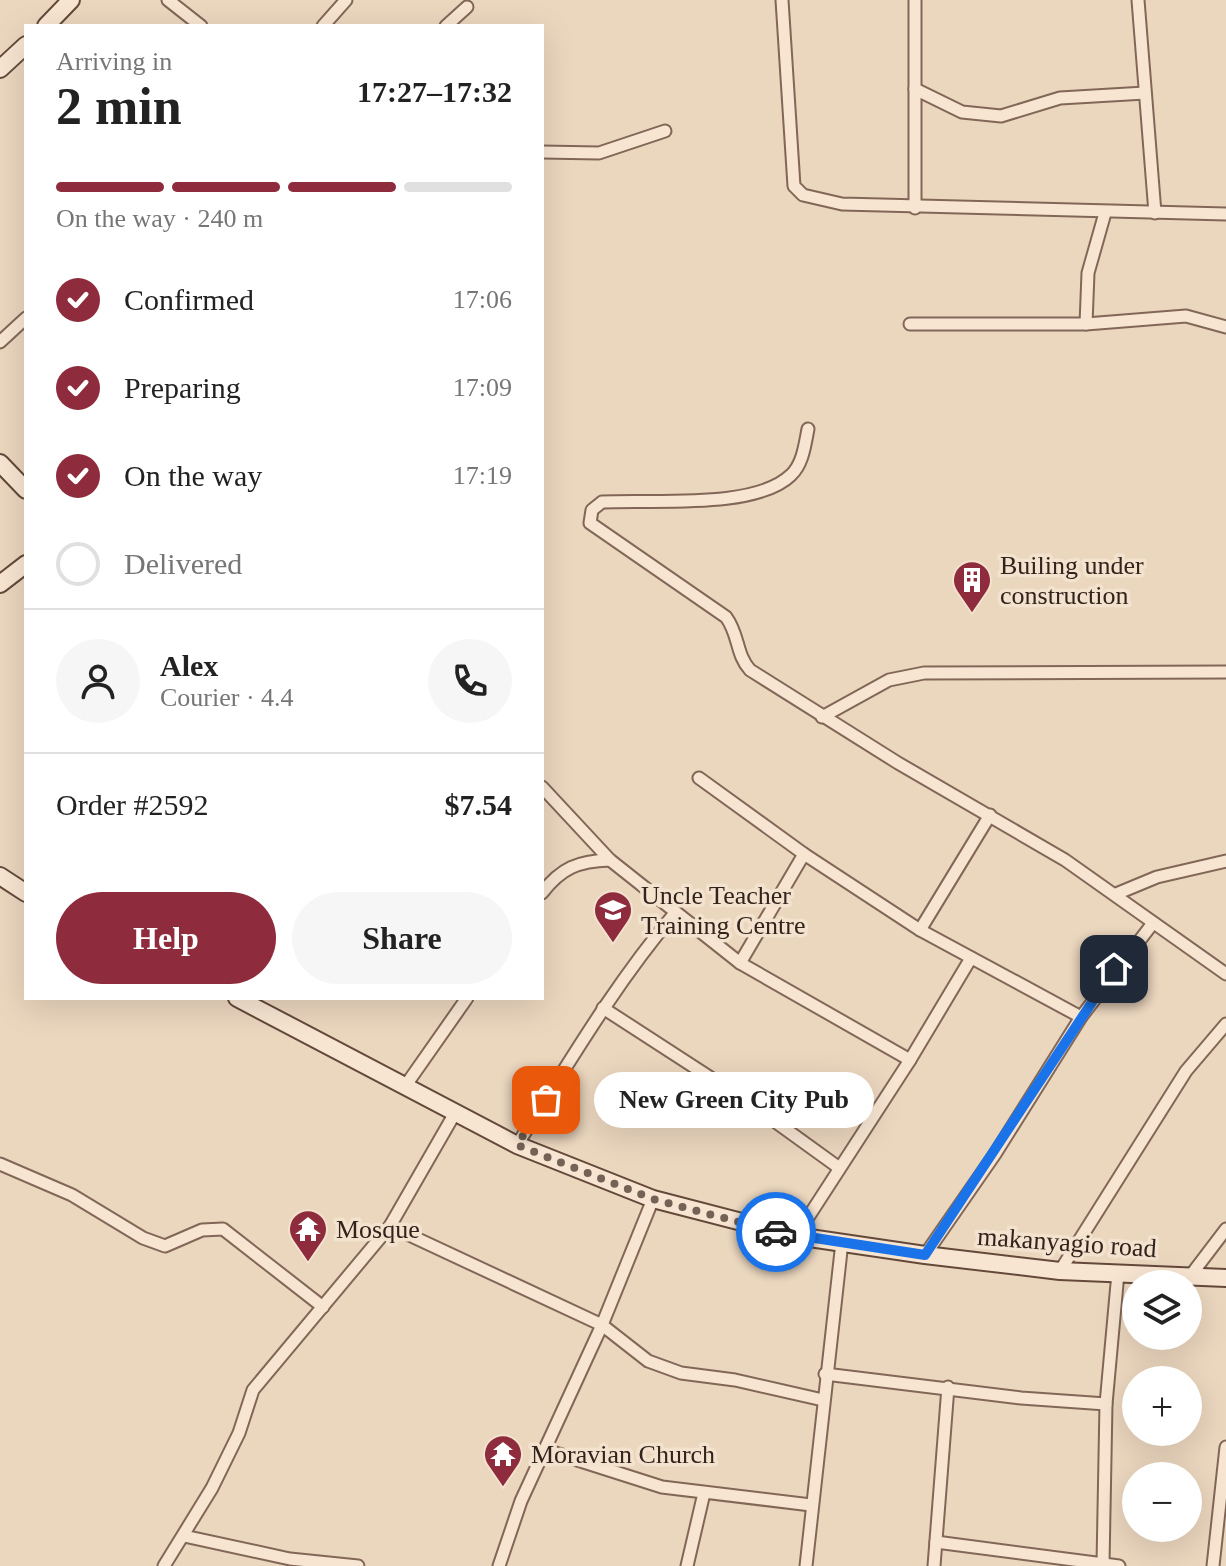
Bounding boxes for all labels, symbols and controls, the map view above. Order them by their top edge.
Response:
text: Arriving in [56,47,172,76]
text: 17:27–17:32 [357,75,512,108]
text: 2 min [56,78,182,135]
text: On the way · 240 m [56,204,263,233]
icon: check [56,278,100,322]
text: Confirmed [124,283,254,316]
text: 17:06 [453,285,512,314]
icon: check [56,366,100,410]
text: Preparing [124,371,241,404]
text: 17:09 [453,373,512,402]
icon: check [56,454,100,498]
text: On the way [124,459,262,492]
text: 17:19 [453,461,512,490]
text: Delivered [124,547,242,580]
place label: Builing under construction [1000,551,1144,610]
building icon: Builing under construction [951,559,993,614]
button: person [56,639,140,723]
button: phone [428,639,512,723]
text: Alex [160,649,218,682]
text: Courier · 4.4 [160,683,294,712]
text: Order #2592 [56,788,208,821]
text: $7.54 [445,788,512,821]
place label: Uncle Teacher Training Centre [641,881,805,940]
school or university icon: Uncle Teacher Training Centre [592,889,634,944]
button: Help [56,892,276,984]
button: Share [292,892,512,984]
pin [1080,935,1148,1003]
icon: home [1092,947,1136,991]
pin [512,1066,580,1134]
callout: New Green City Pub [594,1072,874,1128]
icon: bag [524,1078,568,1122]
text: New Green City Pub [619,1085,849,1114]
courier [736,1192,816,1272]
temple icon: Mosque [287,1208,329,1263]
icon: car [754,1210,798,1254]
place label: Mosque [336,1215,420,1244]
street label: makanyagio road [976,1222,1158,1263]
map controls [1122,1270,1202,1542]
button: layers [1122,1270,1202,1350]
button: + [1122,1366,1202,1446]
temple icon: Moravian Church [482,1433,524,1488]
place label: Moravian Church [531,1440,715,1469]
button: − [1122,1462,1202,1542]

